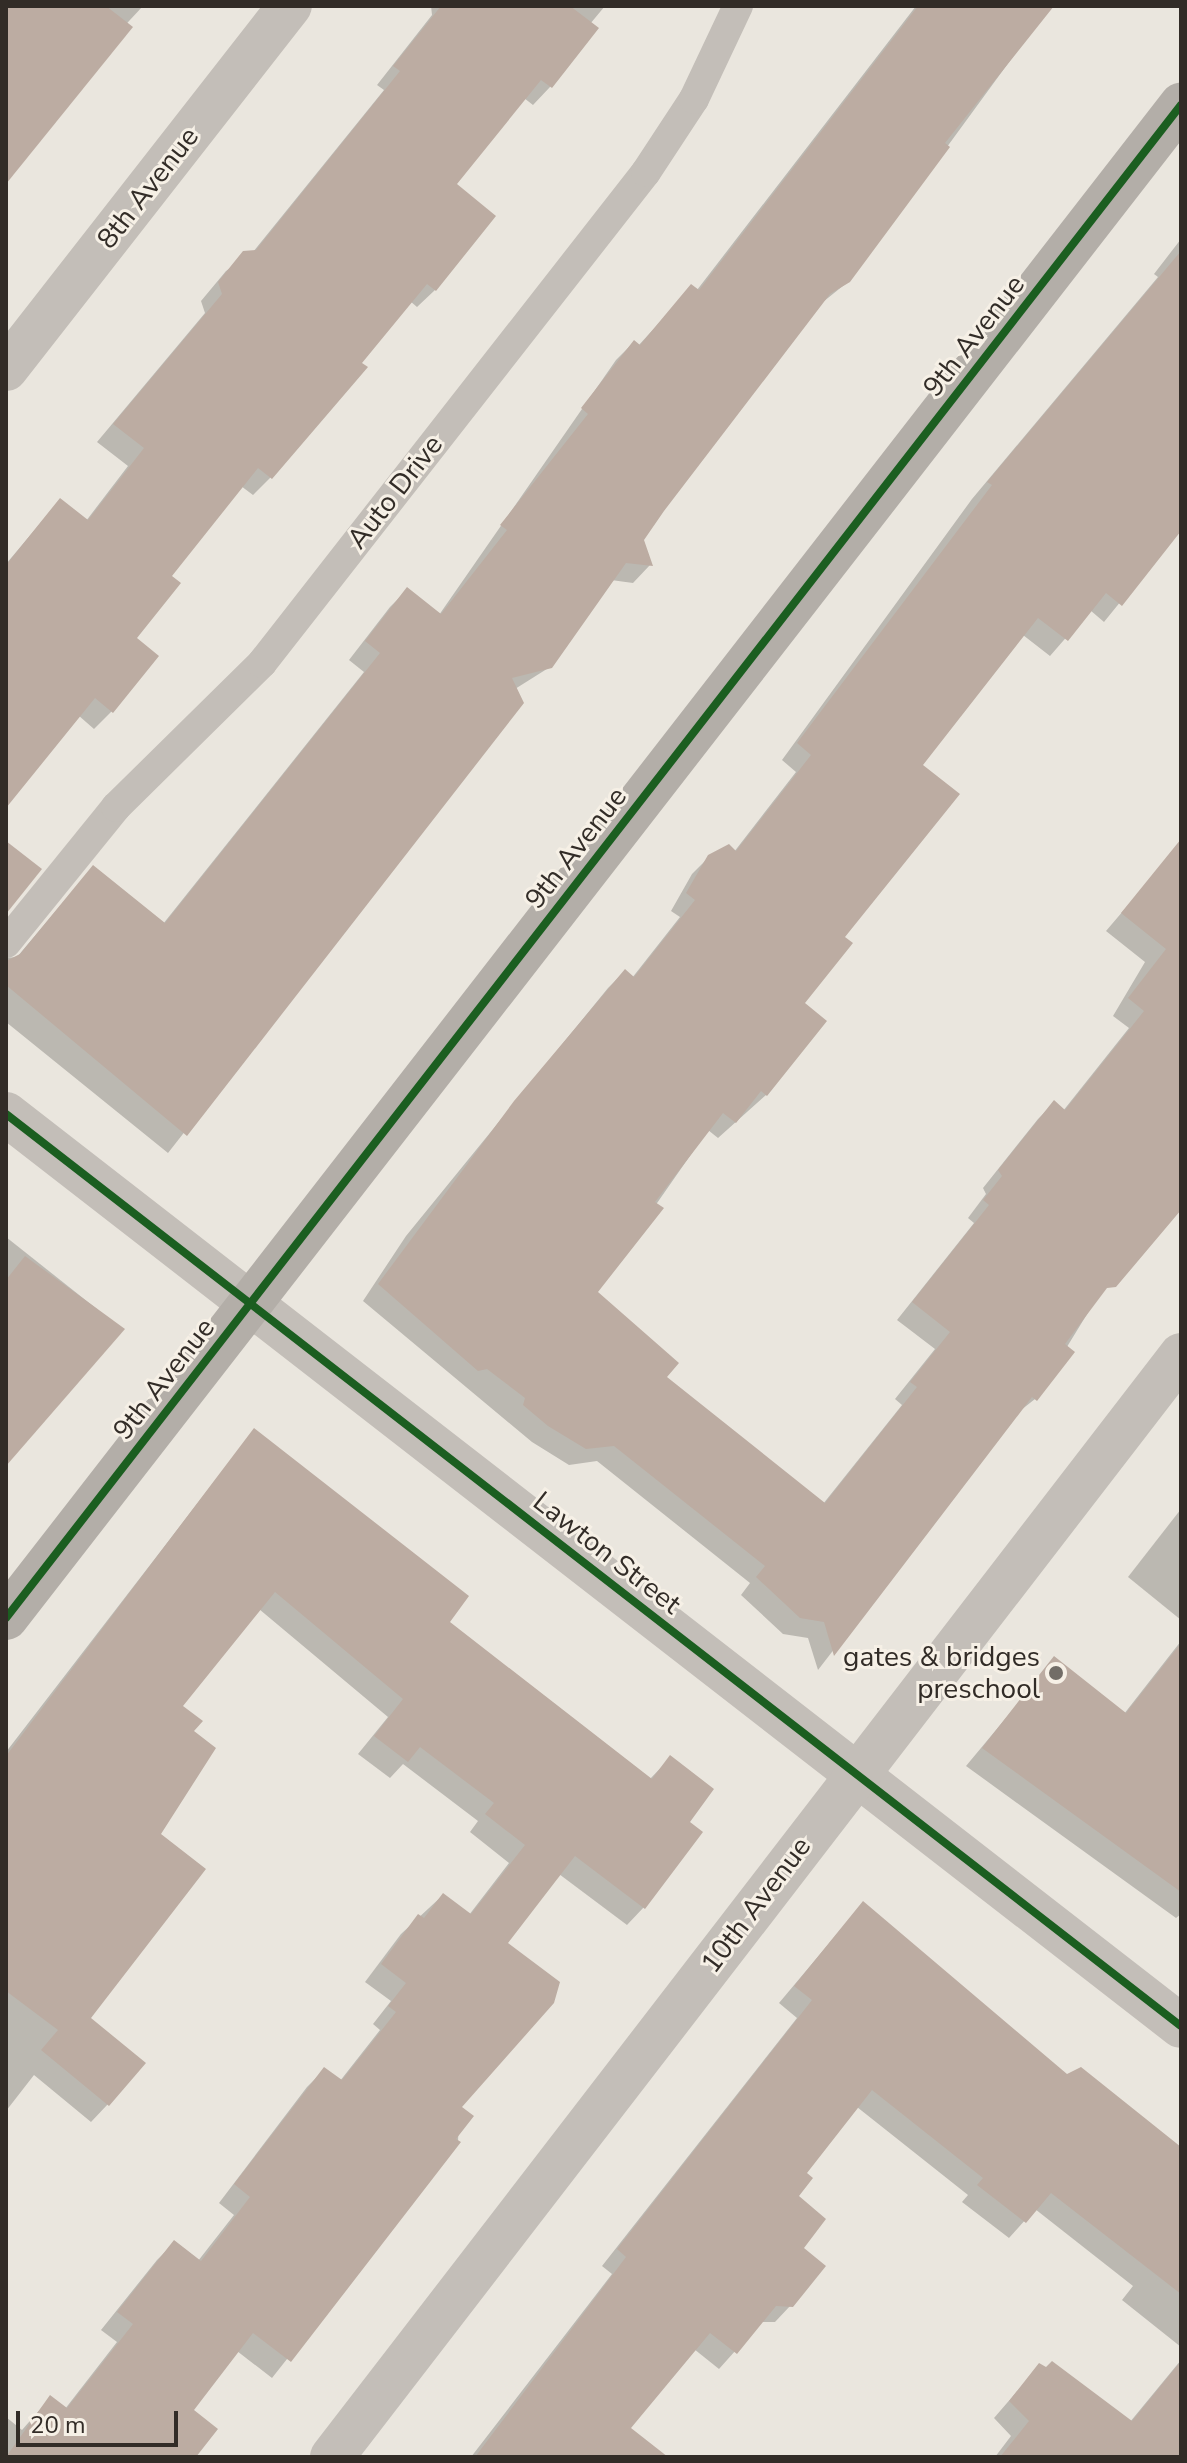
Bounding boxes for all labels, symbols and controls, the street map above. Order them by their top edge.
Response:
street label: 8th Avenue [90,121,206,255]
street label: 9th Avenue [916,269,1032,403]
street label: Auto Drive [340,428,450,556]
street label: 9th Avenue [518,781,634,915]
street label: 9th Avenue [106,1312,222,1446]
street label: Lawton Street [526,1485,688,1621]
place label: gates & bridges preschool [843,1640,1040,1706]
marker: gates & bridges preschool [1047,1664,1065,1682]
street label: 10th Avenue [694,1830,818,1980]
scale bar [20,2395,182,2445]
text: 20 m [30,2409,86,2441]

